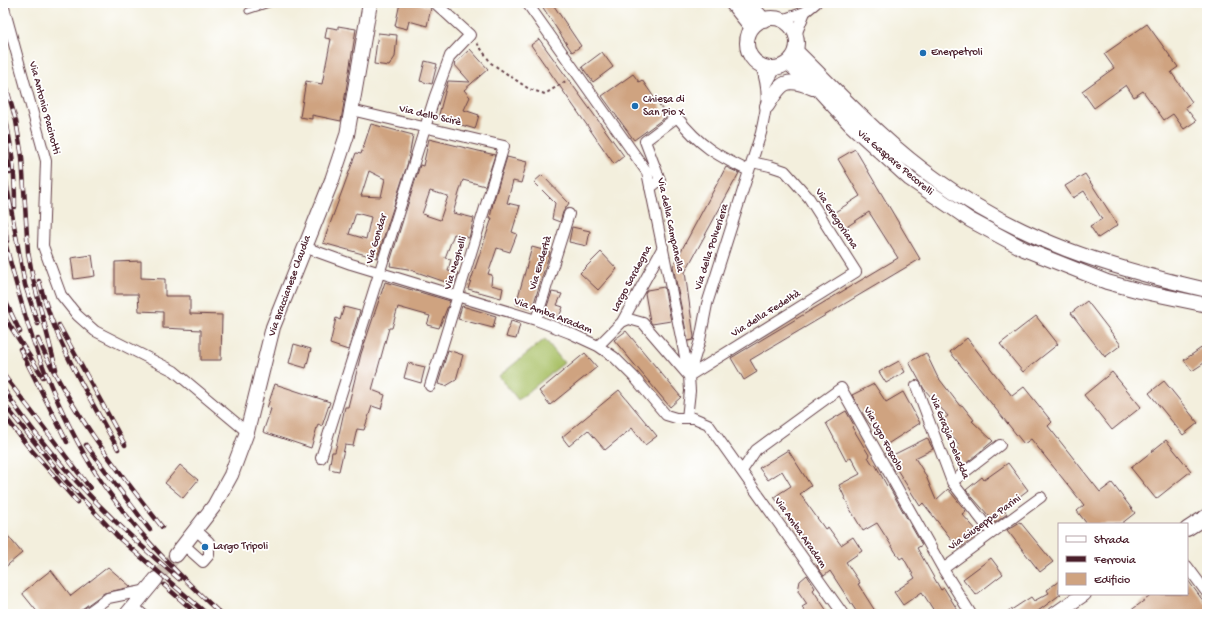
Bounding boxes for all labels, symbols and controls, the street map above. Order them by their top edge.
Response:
place label: Enerpetroli [931,47,983,59]
marker: Enerpetroli [918,48,928,58]
street label: Via Antonio Pacinotti [26,59,62,156]
place label: Chiesa di San Pio X [643,94,686,119]
marker: Chiesa di San Pio X [630,101,640,111]
street label: Via dello Scirè [397,103,462,129]
street label: Via Gaspare Pecorelli [854,127,936,198]
street label: Via della Campanella [654,176,686,274]
street label: Via Gregoriana [812,186,860,252]
street label: Via della Polveriera [692,202,732,292]
street label: Via Gondar [363,212,391,266]
street label: Via Braccianese Claudia [266,233,314,339]
street label: Via Endertà [527,234,555,292]
street label: Via Neghelli [442,235,470,292]
street label: Largo Sardegna [609,243,655,314]
street label: Via della Fedeltà [728,287,804,341]
street label: Via Amba Aradam [511,295,594,337]
street label: Via Grazia Deledda [926,392,972,482]
street label: Via Ugo Foscolo [860,404,906,473]
street label: Via Giuseppe Parini [946,493,1024,554]
street label: Via Amba Aradam [771,495,829,571]
legend [1058,523,1188,595]
text: Strada [1094,534,1129,548]
place label: Largo Tripoli [213,541,268,553]
marker: Largo Tripoli [200,542,210,552]
text: Ferrovia [1093,554,1136,568]
text: Edificio [1094,574,1130,588]

